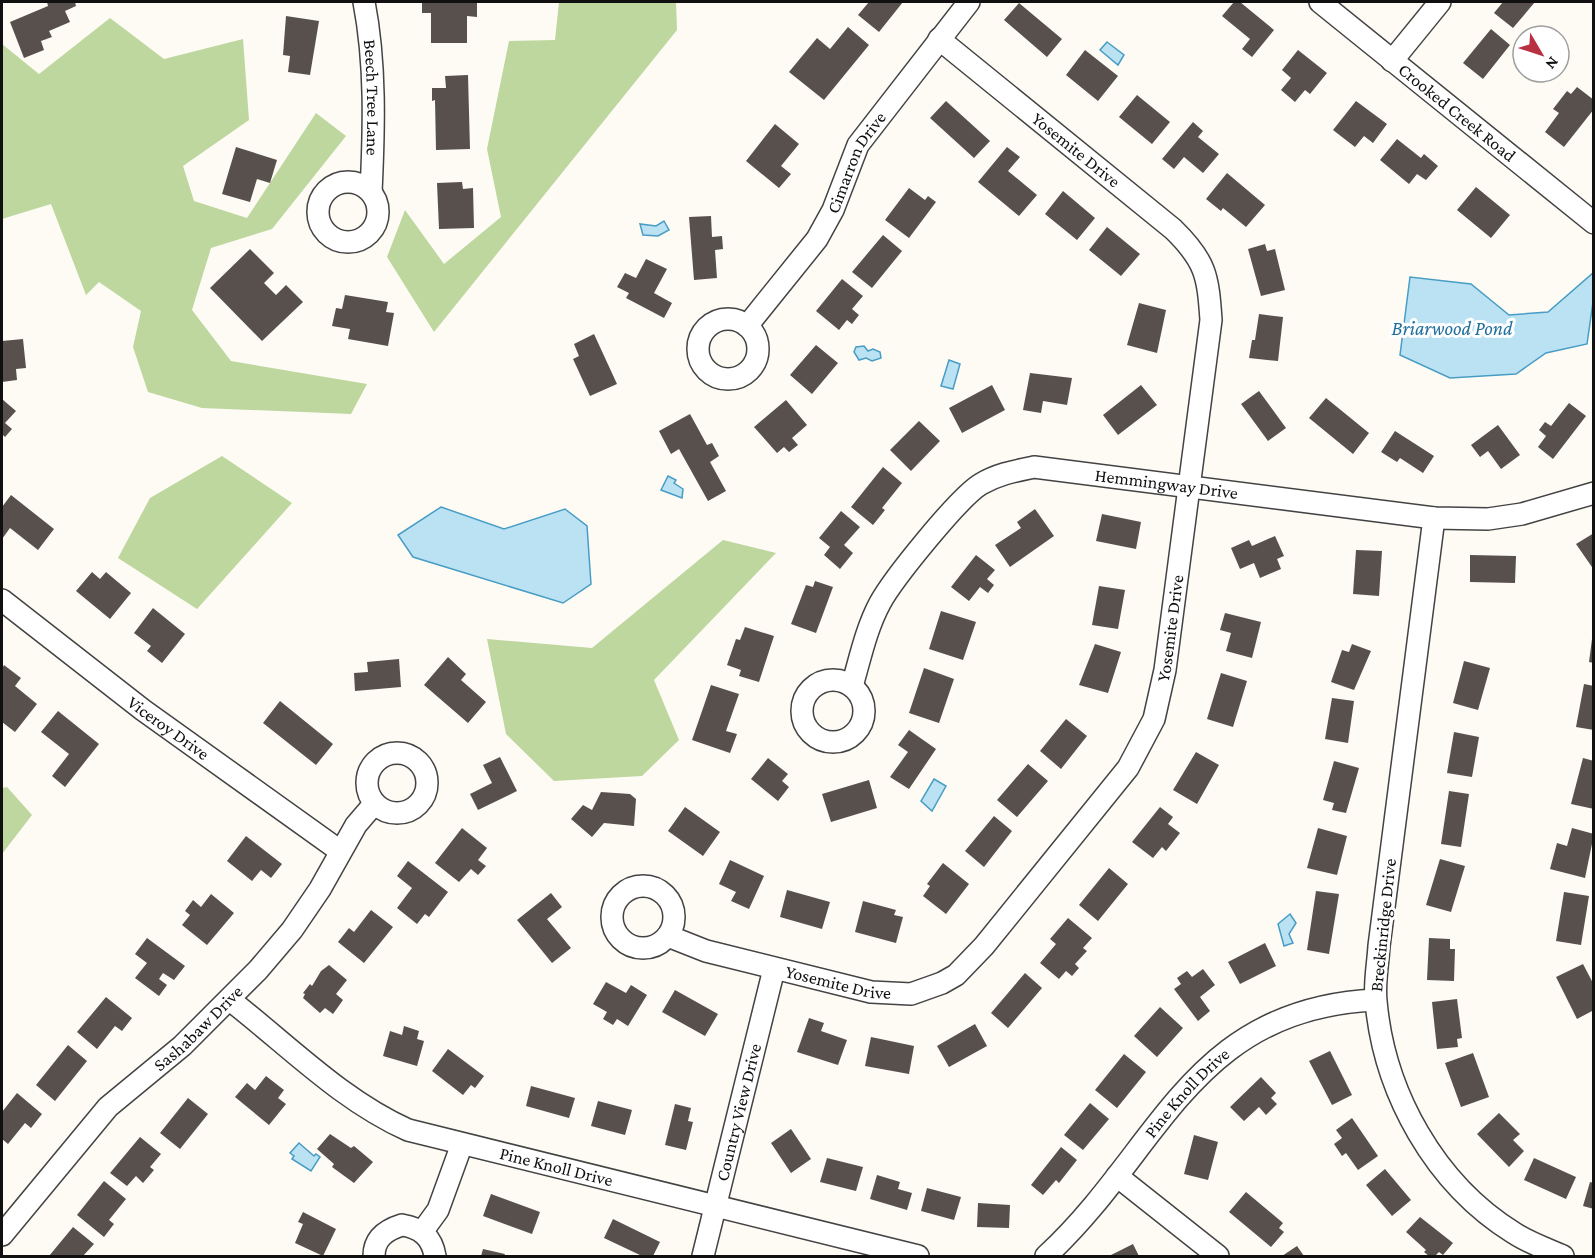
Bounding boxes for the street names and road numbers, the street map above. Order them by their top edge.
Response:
street label: Beech Tree Lane [360,39,383,156]
street label: Crooked Creek Road [1394,59,1520,166]
street label: Cimarron Drive [823,108,890,216]
street label: Yosemite Drive [1028,108,1124,192]
street label: Hemmingway Drive [1094,465,1239,503]
street label: Yosemite Drive [1153,573,1187,684]
street label: Viceroy Drive [124,692,213,764]
street label: Breckinridge Drive [1366,857,1400,993]
street label: Yosemite Drive [783,961,892,1003]
street label: Sashabaw Drive [150,981,247,1075]
street label: Country View Drive [712,1041,765,1183]
street label: Pine Knoll Drive [1140,1043,1233,1142]
street label: Pine Knoll Drive [498,1143,615,1190]

